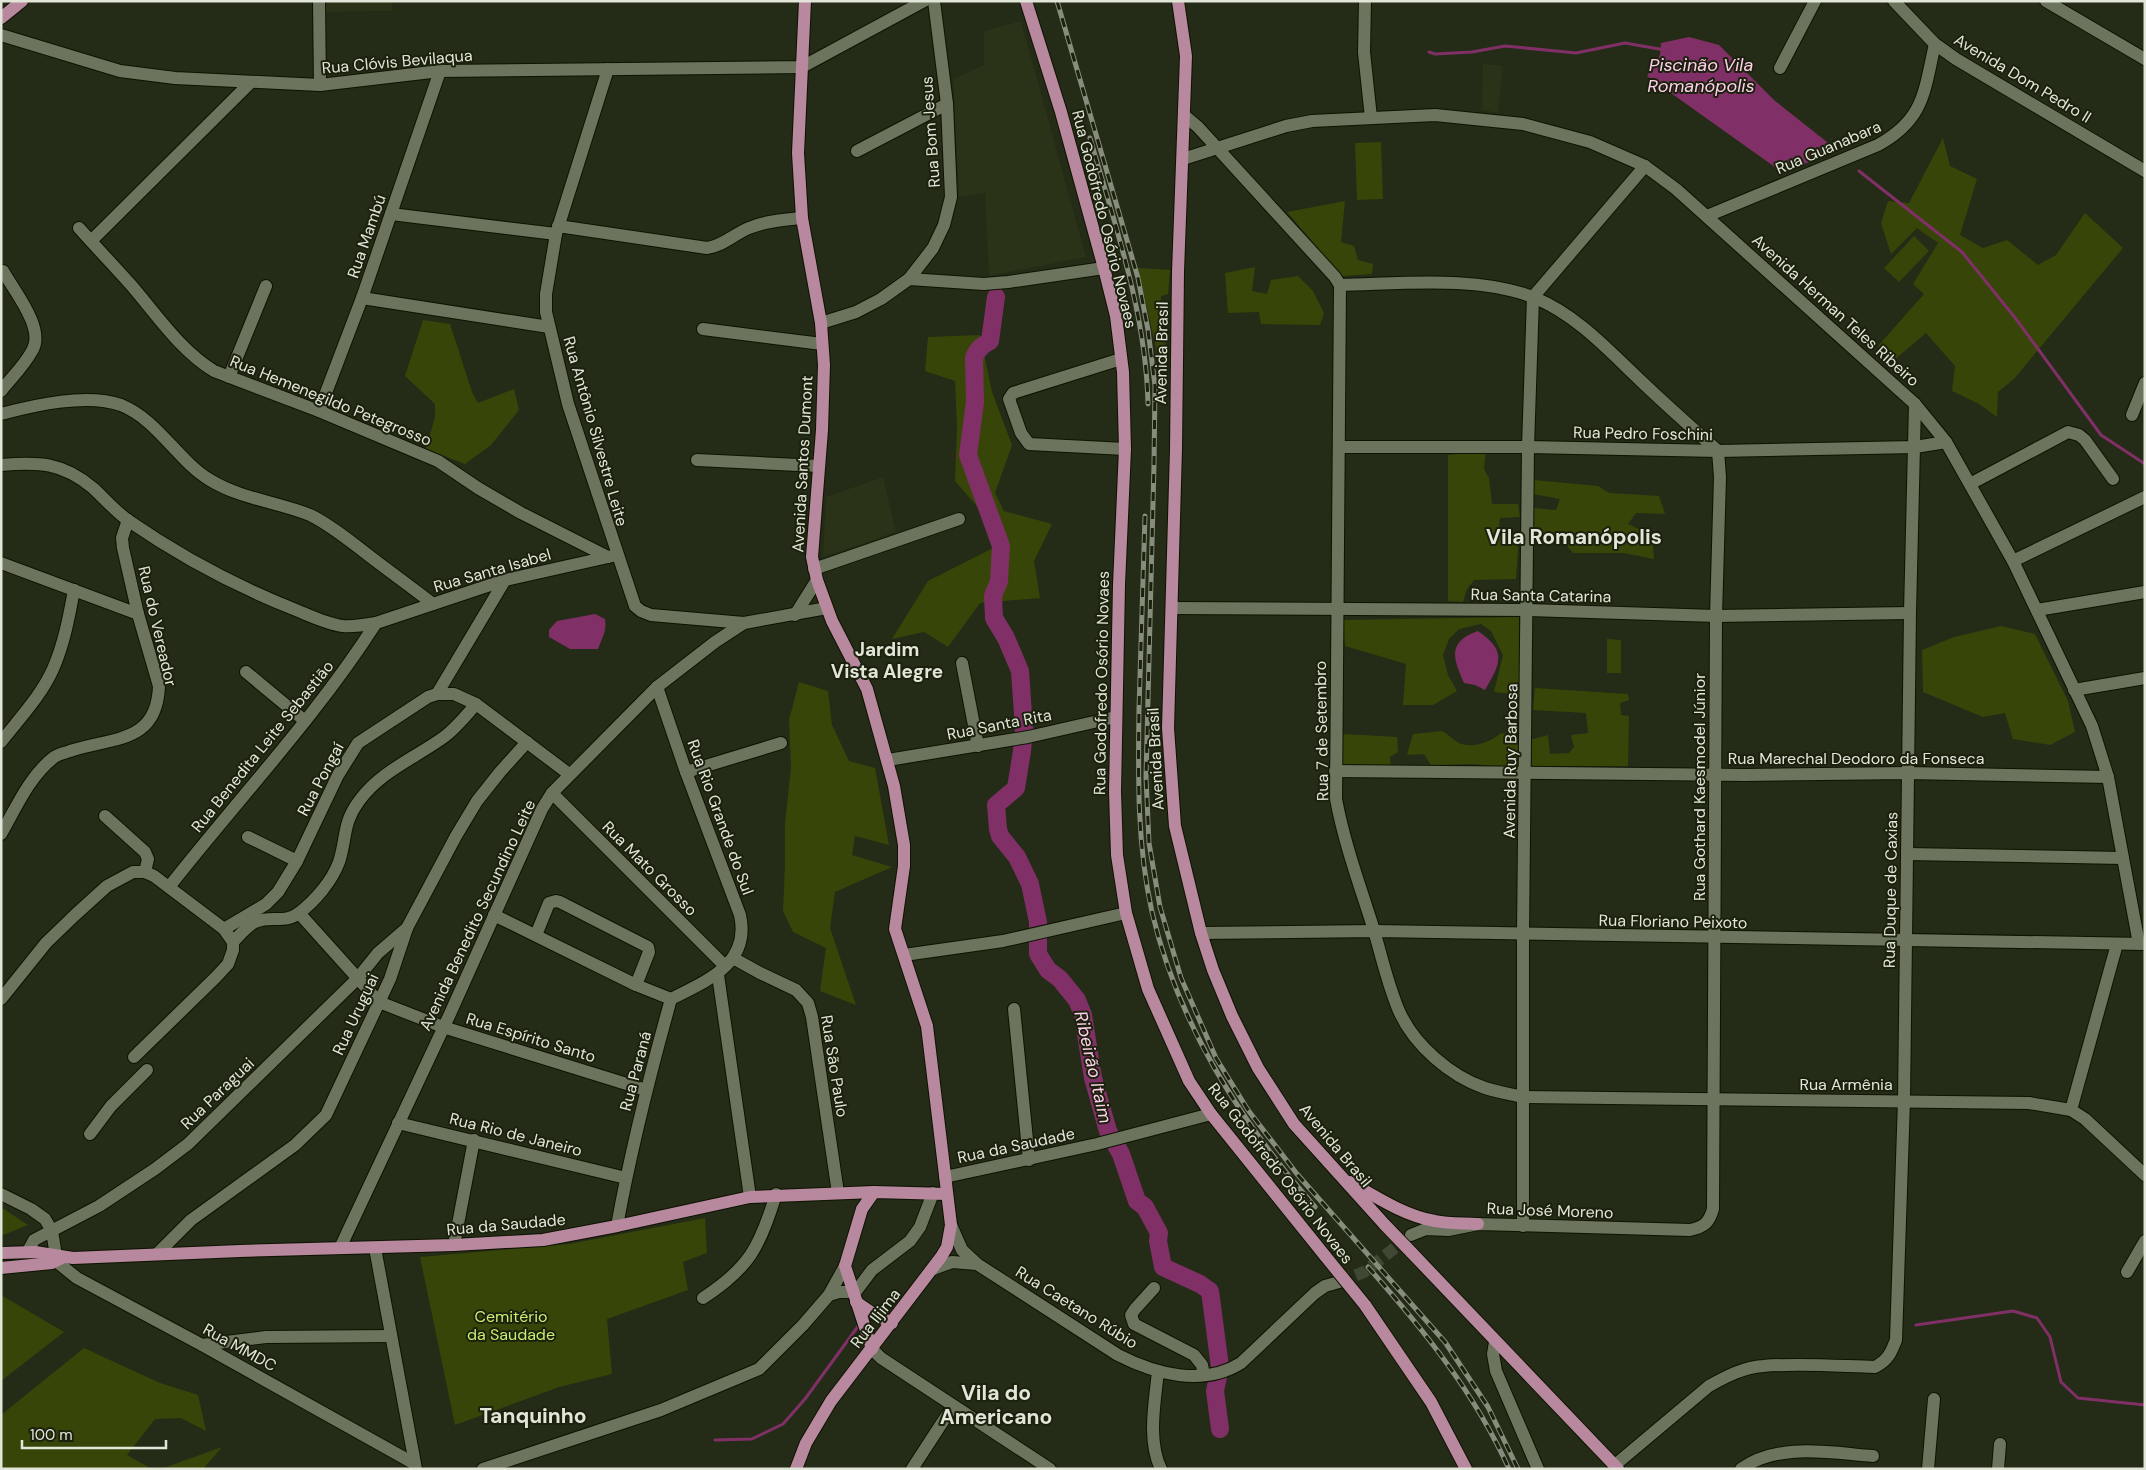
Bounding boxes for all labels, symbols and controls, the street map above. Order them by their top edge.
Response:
street label: Avenida Dom Pedro II [1950,29,2095,128]
street label: Rua Clóvis Bevilaqua [321,44,473,79]
water label: Piscinão Vila Romanópolis [1647,53,1755,98]
street label: Rua Bom Jesus [916,76,945,188]
street label: Rua Godofredo Osório Novaes [1067,108,1142,330]
street label: Rua Guanabara [1772,116,1884,179]
street label: Rua Mambú [342,192,391,281]
street label: Avenida Herman Teles Ribeiro [1748,230,1924,391]
street label: Avenida Brasil [1150,302,1173,405]
street label: Rua Antônio Silvestre Leite [558,334,633,529]
street label: Rua Hemenegildo Petegrosso [227,350,435,451]
street label: Avenida Santos Dumont [787,375,818,553]
street label: Rua Pedro Foschini [1573,422,1713,445]
district label: Vila Romanópolis [1486,523,1662,551]
street label: Rua Santa Isabel [431,544,553,597]
street label: Rua do Vereador [133,564,182,688]
street label: Rua Godofredo Osório Novaes [1089,571,1114,795]
street label: Rua Santa Catarina [1471,584,1611,607]
district label: Jardim Vista Alegre [831,637,943,684]
street label: Rua Benedita Leite Sebastião [187,656,338,837]
street label: Rua 7 de Setembro [1310,661,1333,801]
street label: Rua Gothard Kaesmodel Júnior [1689,673,1710,901]
street label: Avenida Ruy Barbosa [1499,683,1522,839]
street label: Rua Santa Rita [945,704,1053,745]
street label: Avenida Brasil [1142,707,1169,811]
street label: Rua Rio Grande do Sul [683,737,758,898]
street label: Rua Pongaí [292,738,349,820]
street label: Rua Marechal Deodoro da Fonseca [1728,748,1984,769]
street label: Avenida Benedito Secundino Leite [415,796,540,1034]
street label: Rua Duque de Caxias [1879,812,1902,968]
street label: Rua Mato Grosso [598,816,702,920]
street label: Rua Floriano Peixoto [1598,910,1748,933]
street label: Rua Uruguai [327,970,384,1058]
street label: Rua Espírito Santo [463,1008,598,1067]
water label: Ribeirão Itaim [1068,1008,1118,1126]
street label: Rua São Paulo [816,1013,853,1119]
street label: Rua Paraná [615,1029,656,1113]
street label: Rua Paraguai [176,1053,259,1134]
street label: Rua Armênia [1799,1074,1893,1095]
street label: Rua Godofredo Osório Novaes [1203,1079,1358,1268]
street label: Avenida Brasil [1295,1099,1377,1191]
street label: Rua Rio de Janeiro [447,1108,584,1161]
street label: Rua da Saudade [955,1123,1077,1168]
street label: Rua José Moreno [1486,1198,1614,1223]
street label: Rua da Saudade [446,1209,567,1240]
street label: Rua Caetano Rúbio [1012,1261,1142,1354]
street label: Rua Iljima [846,1284,905,1352]
park label: Cemitério da Saudade [467,1306,555,1345]
street label: Rua MMDC [199,1319,280,1376]
district label: Vila do Americano [940,1379,1052,1431]
district label: Tanquinho [479,1402,587,1430]
scale bar [22,1418,166,1450]
text: 100 m [30,1425,73,1445]

